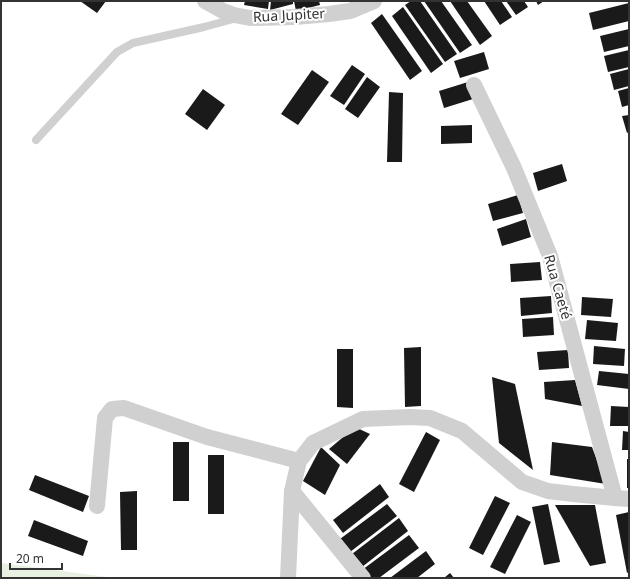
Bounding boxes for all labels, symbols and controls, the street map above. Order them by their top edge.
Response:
street label: Rua Jupiter [252,3,326,26]
street label: Rua Caeté [540,252,577,321]
scale bar [10,545,62,571]
text: 20 m [16,550,44,567]

